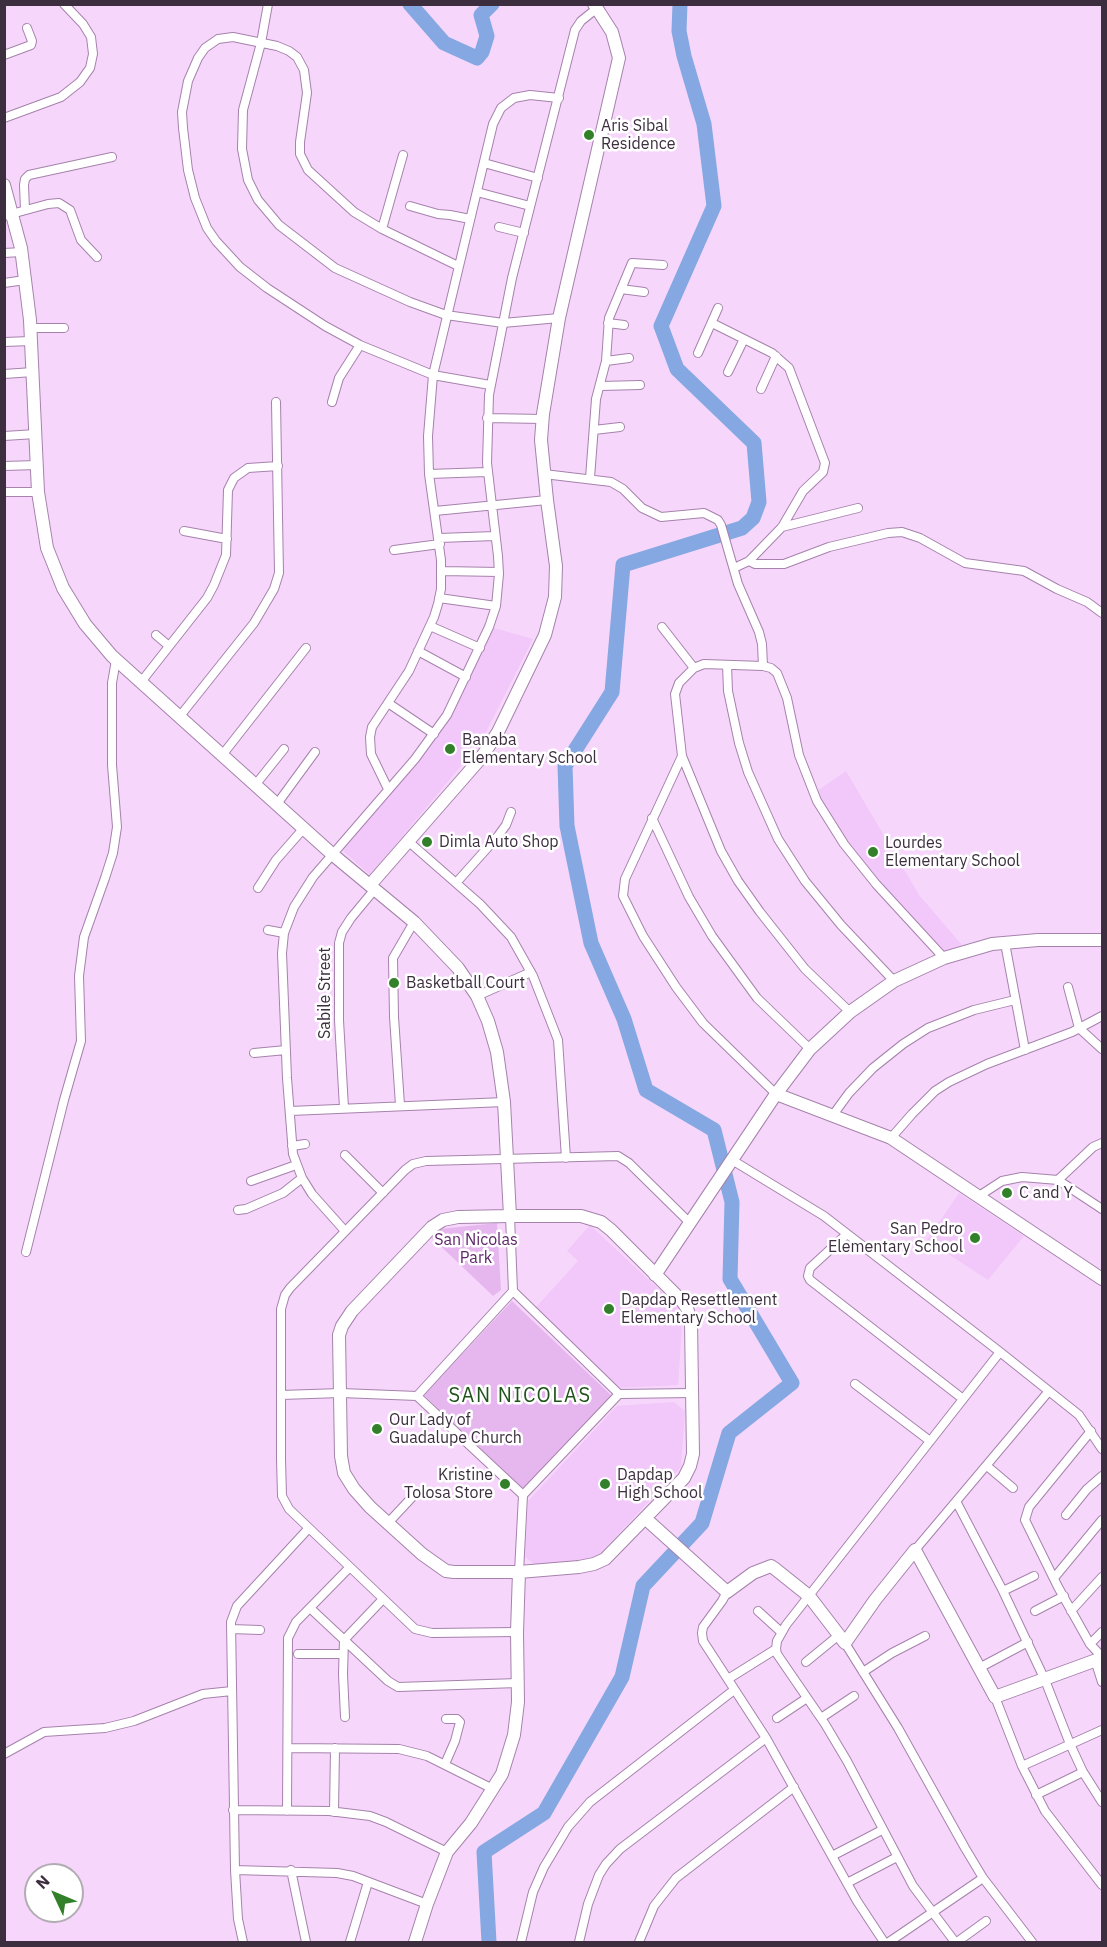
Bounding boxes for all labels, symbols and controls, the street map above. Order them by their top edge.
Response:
place label: Aris Sibal Residence [601,116,675,154]
marker: Aris Sibal Residence [582,128,596,142]
place label: Banaba Elementary School [462,730,597,768]
marker: Banaba Elementary School [443,742,457,756]
place label: Dimla Auto Shop [439,832,559,852]
place label: Lourdes Elementary School [885,833,1020,871]
marker: Dimla Auto Shop [420,835,434,849]
marker: Lourdes Elementary School [866,845,880,859]
street label: Sabile Street [315,947,335,1039]
place label: Basketball Court [406,973,525,993]
marker: Basketball Court [387,976,401,990]
place label: C and Y [1019,1183,1073,1203]
marker: C and Y [1000,1186,1014,1200]
place label: San Pedro Elementary School [828,1219,963,1257]
park label: San Nicolas Park [434,1230,518,1268]
marker: San Pedro Elementary School [968,1231,982,1245]
place label: Dapdap Resettlement Elementary School [621,1290,777,1328]
marker: Dapdap Resettlement Elementary School [602,1302,616,1316]
district label: SAN NICOLAS [448,1384,592,1408]
place label: Our Lady of Guadalupe Church [389,1410,522,1448]
marker: Our Lady of Guadalupe Church [370,1422,384,1436]
place label: Kristine Tolosa Store [404,1465,493,1503]
place label: Dapdap High School [617,1465,702,1503]
marker: Kristine Tolosa Store [498,1477,512,1491]
marker: Dapdap High School [598,1477,612,1491]
north arrow [24,1863,84,1923]
text: N [31,1871,54,1893]

